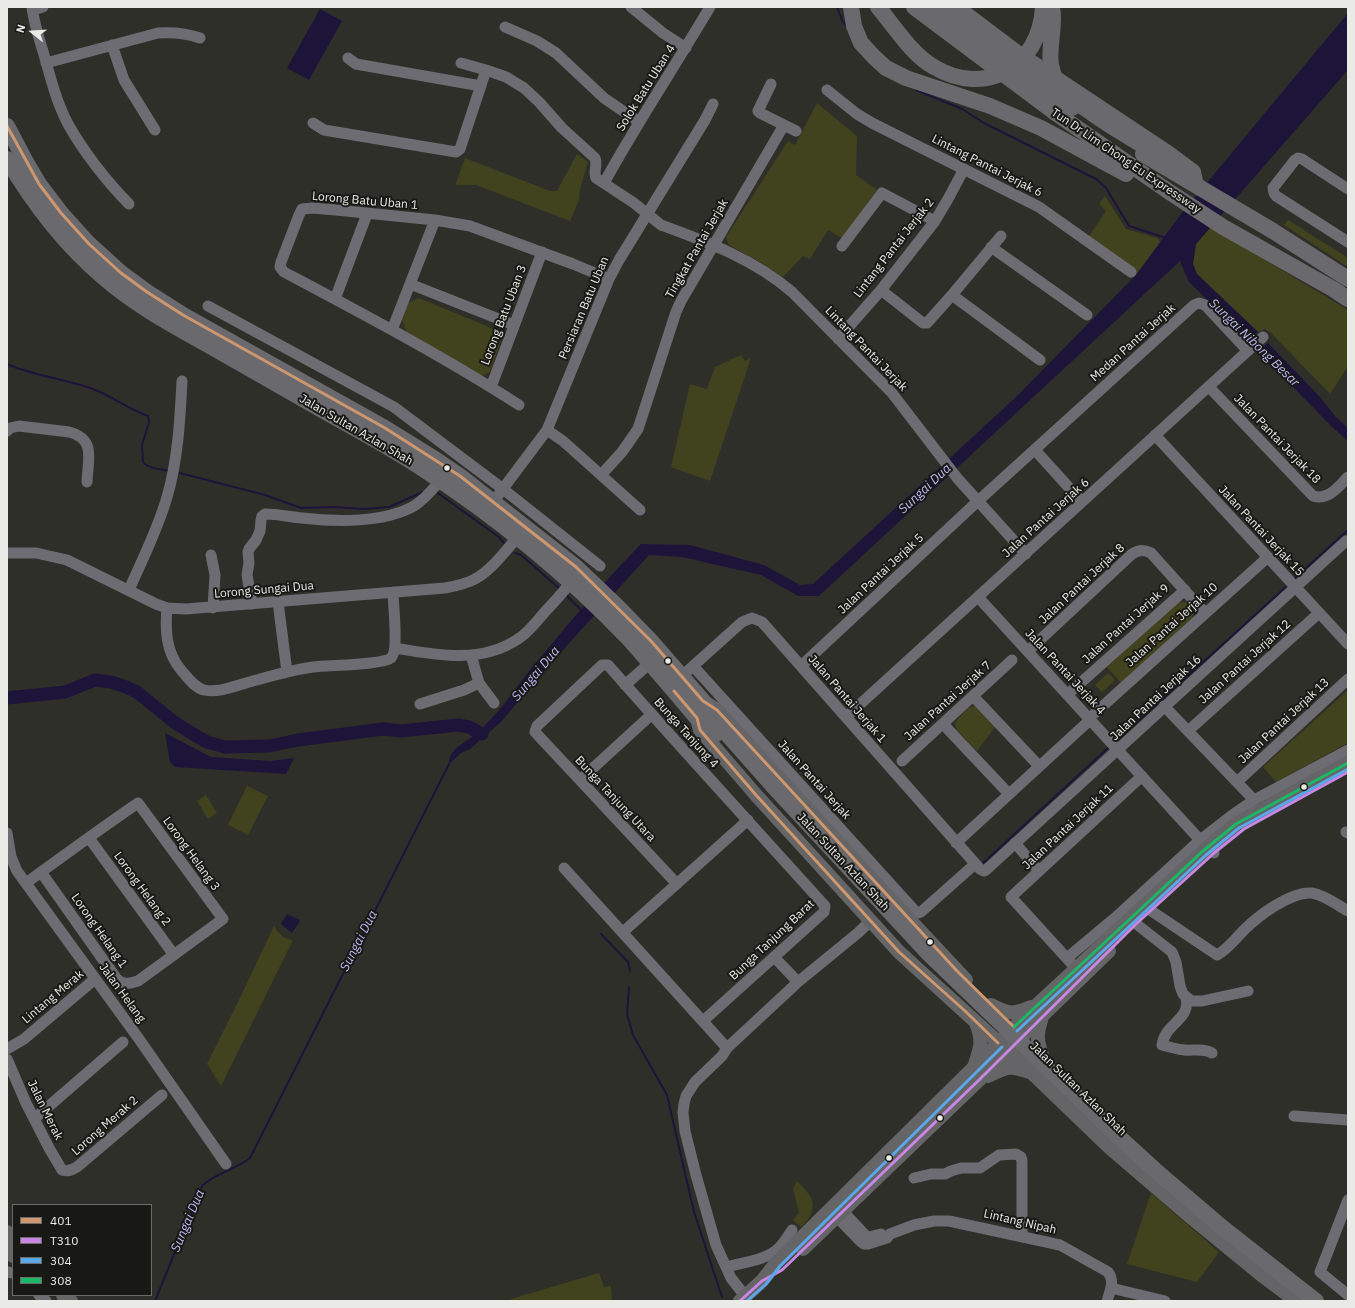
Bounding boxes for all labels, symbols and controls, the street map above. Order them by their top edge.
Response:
north arrow [12,12,52,52]
text: N [13,23,28,34]
street label: Solok Batu Uban 4 [614,42,678,134]
street label: Tun Dr Lim Chong Eu Expressway [1048,105,1204,217]
street label: Lintang Pantai Jerjak 6 [929,132,1045,200]
street label: Lorong Batu Uban 1 [312,189,418,213]
street label: Lintang Pantai Jerjak 2 [851,195,937,301]
street label: Tingkat Pantai Jerjak [663,197,731,301]
street label: Persiaran Batu Uban [556,255,612,361]
street label: Lorong Batu Uban 3 [478,263,530,367]
water label: Sungai Nibong Besar [1205,296,1303,390]
street label: Medan Pantai Jerjak [1088,301,1178,385]
street label: Lintang Pantai Jerjak [822,304,910,394]
street label: Jalan Pantai Jerjak 18 [1231,391,1323,487]
street label: Jalan Sultan Azlan Shah [297,392,415,468]
water label: Sungai Dua [895,461,955,517]
unlabelled marker [442,463,452,473]
street label: Jalan Pantai Jerjak 6 [1000,475,1092,561]
street label: Jalan Pantai Jerjak 15 [1215,483,1307,579]
street label: Jalan Pantai Jerjak 5 [835,531,927,617]
street label: Jalan Pantai Jerjak 8 [1036,541,1128,627]
street label: Lorong Sungai Dua [214,578,314,602]
street label: Jalan Pantai Jerjak 10 [1123,580,1221,670]
street label: Jalan Pantai Jerjak 9 [1080,581,1172,667]
street label: Jalan Pantai Jerjak 12 [1196,617,1294,707]
street label: Jalan Pantai Jerjak 4 [1022,626,1108,718]
water label: Sungai Dua [509,644,563,704]
street label: Jalan Pantai Jerjak 1 [805,652,889,746]
street label: Jalan Pantai Jerjak 16 [1108,652,1204,744]
unlabelled marker [663,656,673,666]
street label: Jalan Pantai Jerjak 7 [902,658,994,744]
street label: Jalan Pantai Jerjak 13 [1236,675,1332,767]
street label: Bunga Tanjung 4 [651,695,721,771]
street label: Jalan Pantai Jerjak [775,737,853,823]
street label: Bunga Tanjung Utara [572,753,658,845]
street label: Jalan Pantai Jerjak 11 [1020,781,1116,873]
unlabelled marker [1299,782,1309,792]
street label: Jalan Sultan Azlan Shah [794,810,892,914]
street label: Lorong Helang 3 [159,814,223,894]
street label: Lorong Helang 2 [110,849,174,929]
street label: Lorong Helang 1 [68,891,130,971]
street label: Bunga Tanjung Barat [726,897,818,983]
water label: Sungai Dua [337,908,381,974]
unlabelled marker [925,937,935,947]
street label: Jalan Helang [96,961,148,1025]
street label: Lintang Merak [19,967,87,1027]
street label: Jalan Sultan Azlan Shah [1027,1039,1129,1139]
street label: Jalan Merak [24,1078,66,1142]
street label: Lorong Merak 2 [69,1093,141,1159]
unlabelled marker [935,1113,945,1123]
unlabelled marker [884,1153,894,1163]
water label: Sungai Dua [168,1187,208,1255]
legend [12,1204,152,1296]
street label: Lintang Nipah [982,1207,1058,1237]
text: 401 [50,1213,72,1228]
text: T310 [50,1233,78,1248]
text: 304 [50,1253,72,1268]
text: 308 [50,1273,72,1288]

